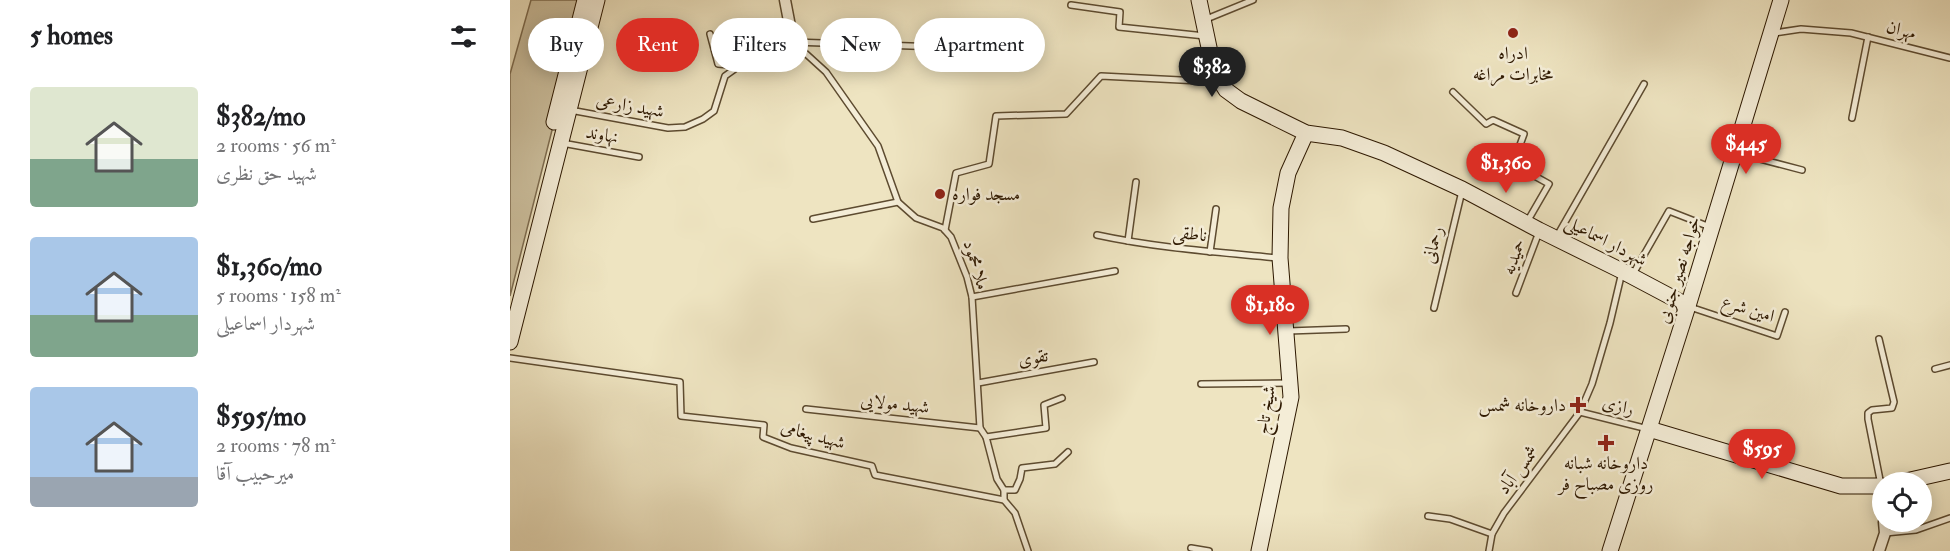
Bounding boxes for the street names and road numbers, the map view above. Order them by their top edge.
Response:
street label: مهران [1884,15,1919,45]
street label: شهید زارعی [594,89,666,123]
street label: نهاوند [584,121,620,149]
street label: شهردار اسماعیلی [1561,211,1651,272]
street label: خواجه نصیر جنوبی [1652,214,1707,327]
street label: ناطقی [1172,221,1208,248]
street label: رحمانی [1417,224,1449,266]
street label: حمیدیه [1497,236,1531,278]
street label: ملا محمود [958,237,994,293]
street label: امین شرع [1718,290,1777,331]
street label: تقوی [1016,344,1050,372]
street label: شیخ تاج [1251,384,1285,437]
street label: شهید مولایی [859,389,931,419]
street label: رازی [1600,391,1636,421]
street label: شهید پیغامی [778,415,848,457]
street label: شمس آباد [1492,441,1544,499]

